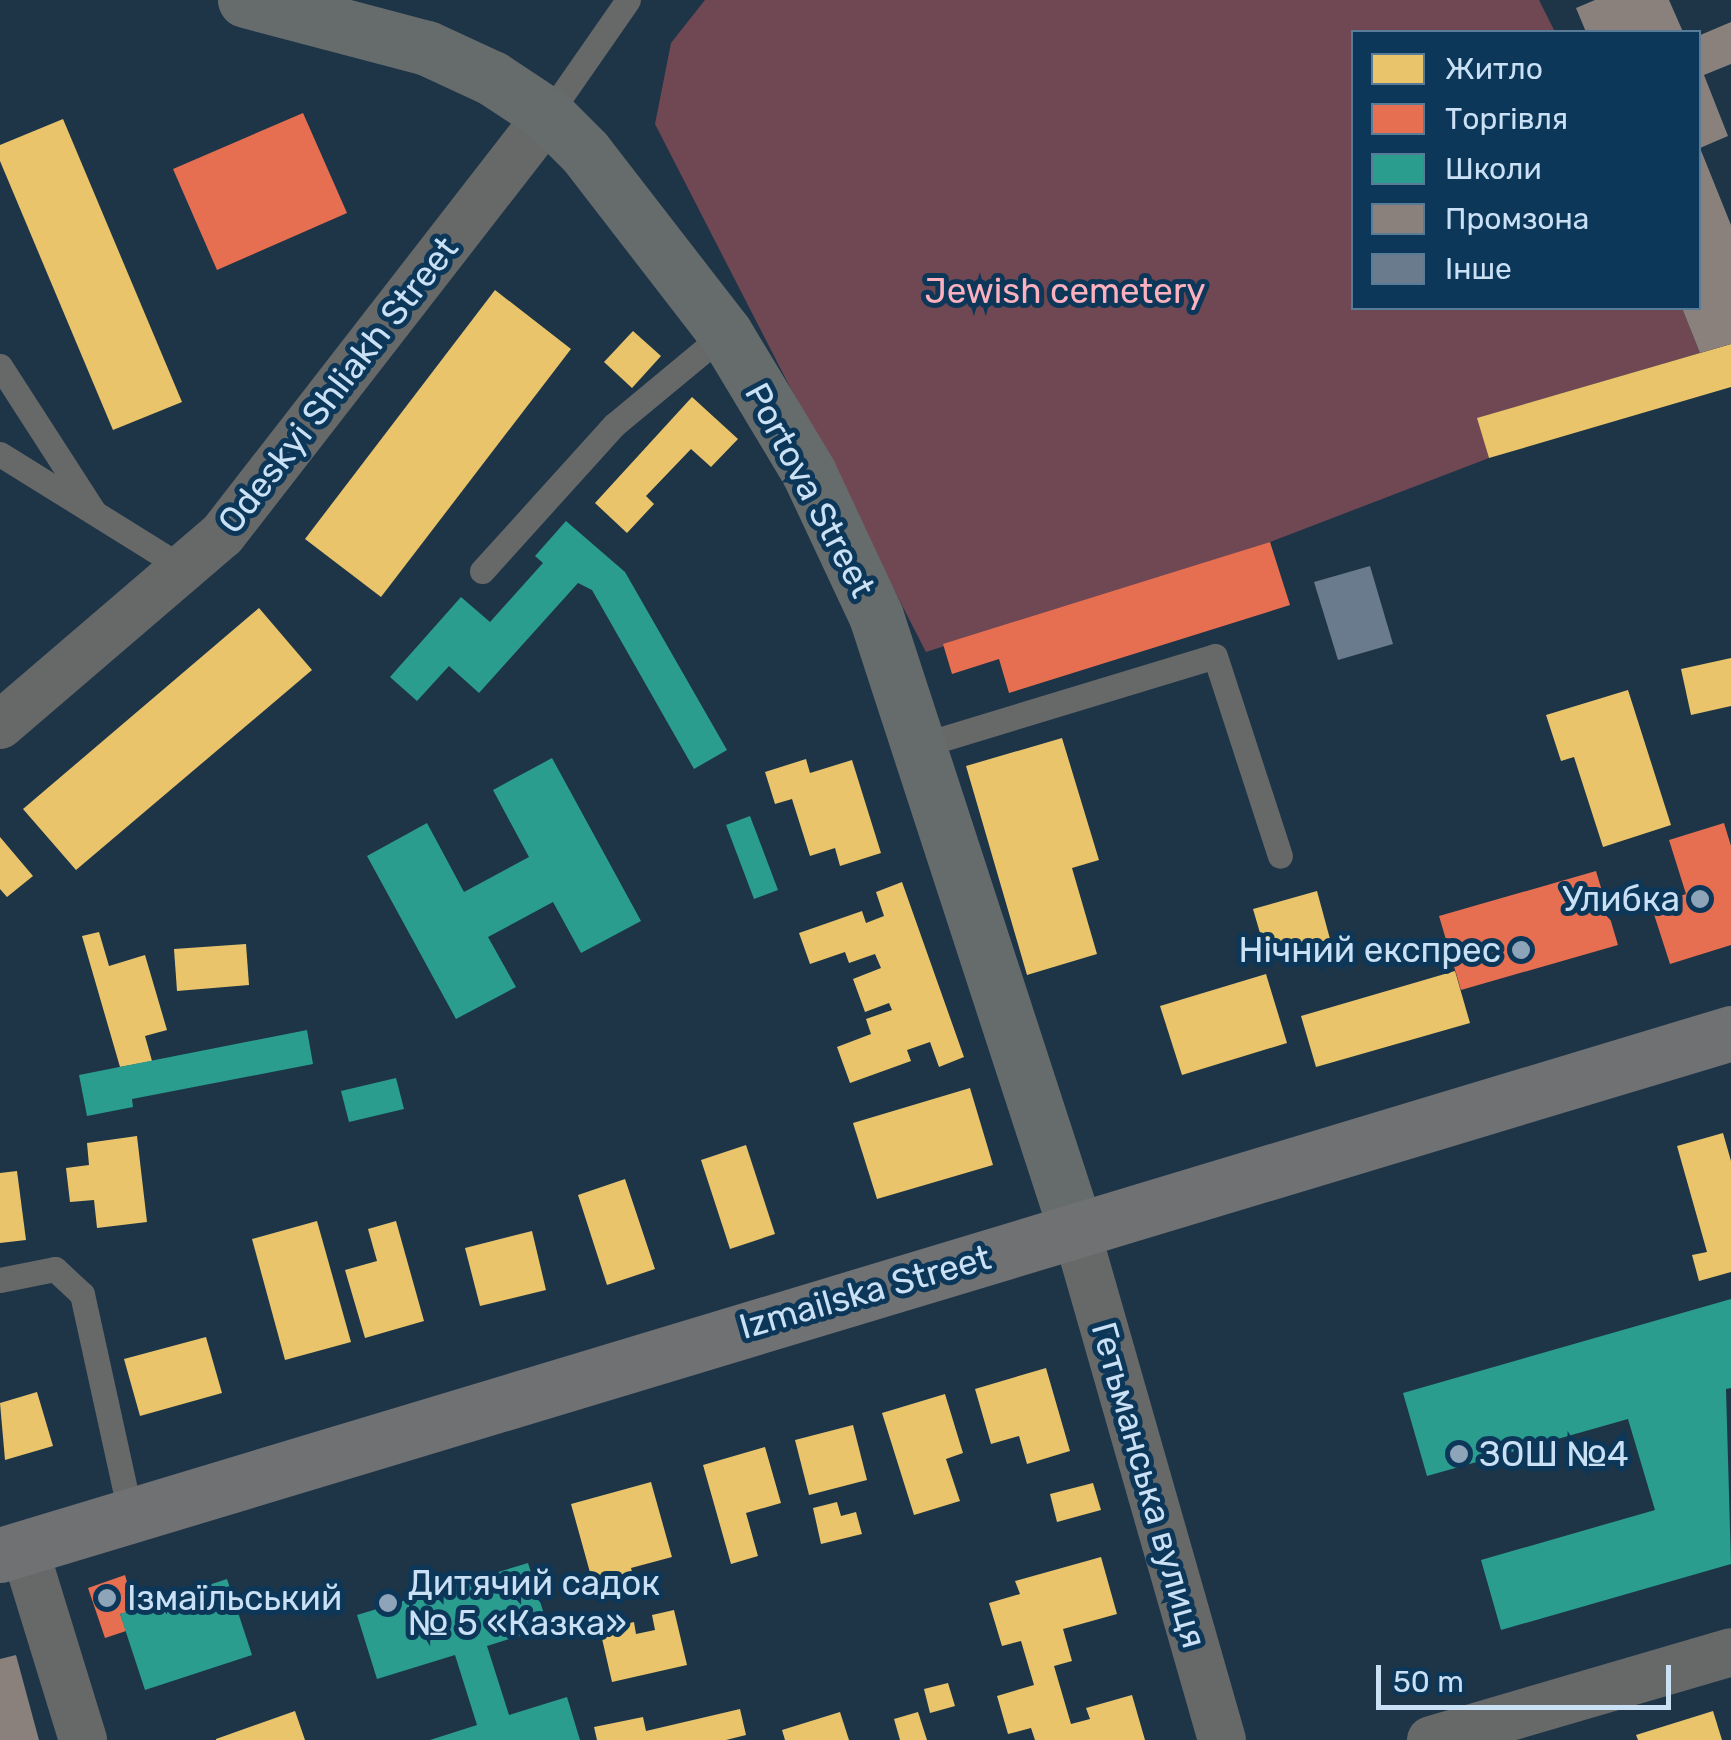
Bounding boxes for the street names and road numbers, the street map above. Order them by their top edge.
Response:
street label: Odeskyi Shliakh Street [209,228,467,542]
street label: Portova Street [736,376,884,604]
street label: Izmailska Street [735,1236,995,1348]
street label: Гетьманська вулиця [1082,1317,1216,1653]

